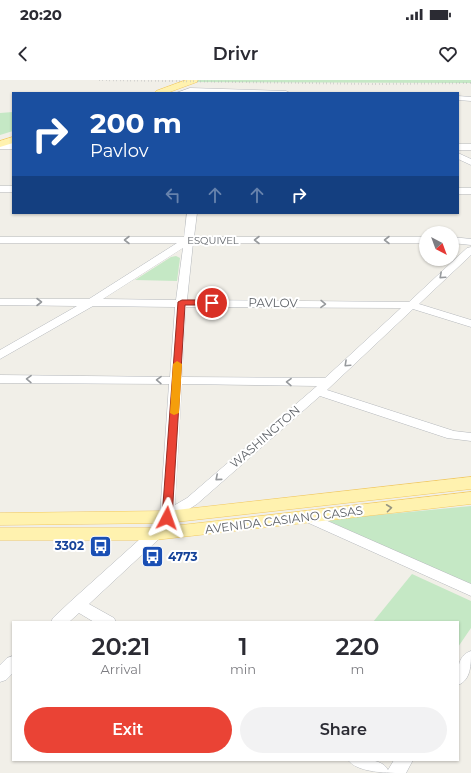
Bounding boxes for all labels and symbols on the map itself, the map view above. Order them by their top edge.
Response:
north arrow [419,226,459,266]
street label: ESQUIVEL [187,234,239,247]
one-way arrow [124,236,130,244]
one-way arrow [254,236,260,244]
one-way arrow [384,236,390,244]
one-way arrow [439,271,447,279]
pin [195,286,229,320]
street label: PAVLOV [248,295,299,310]
one-way arrow [36,298,42,306]
one-way arrow [320,300,326,308]
one-way arrow [344,360,352,367]
one-way arrow [26,375,32,383]
one-way arrow [156,376,162,384]
one-way arrow [286,378,292,386]
street label: WASHINGTON [227,402,303,471]
one-way arrow [215,474,222,481]
position arrow [146,497,188,539]
street label: AVENIDA CASIANO CASAS [204,502,364,537]
one-way arrow [386,503,392,512]
bus stop icon: 3302 [87,533,113,559]
place label: 3302 [54,538,84,553]
bus stop icon: 4773 [139,544,165,570]
place label: 4773 [168,549,198,564]

